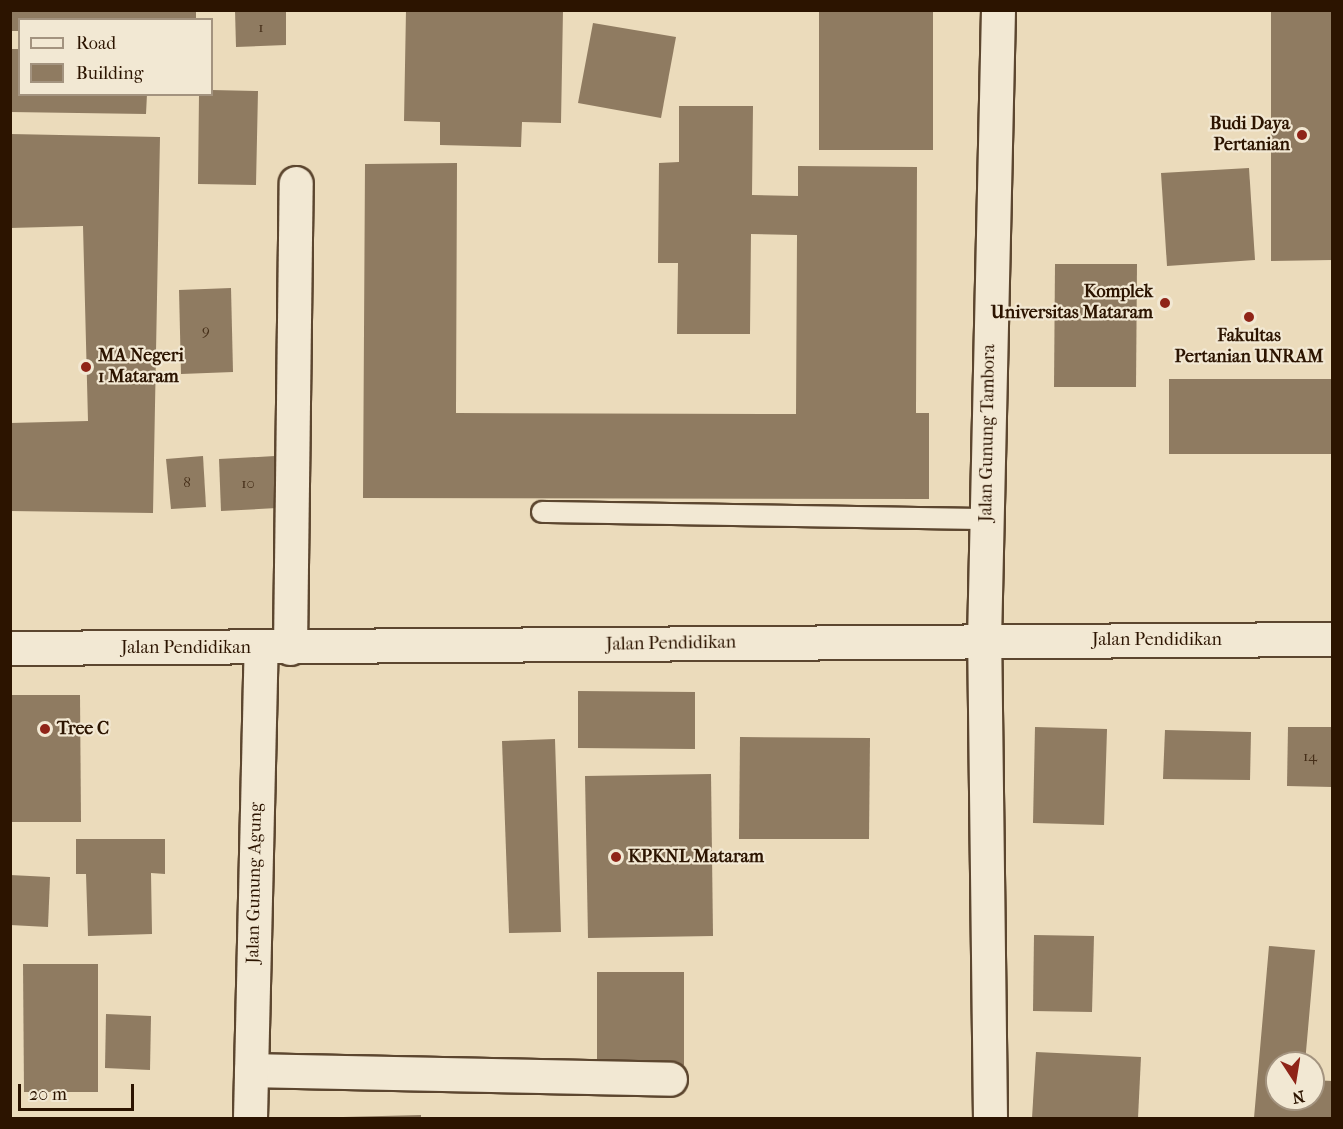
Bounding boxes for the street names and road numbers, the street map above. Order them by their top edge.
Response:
street label: Jalan Gunung Tambora [976,344,1000,522]
street label: Jalan Pendidikan [1092,629,1222,651]
street label: Jalan Pendidikan [606,632,736,656]
street label: Jalan Pendidikan [121,637,251,659]
street label: Jalan Gunung Agung [243,802,267,964]

